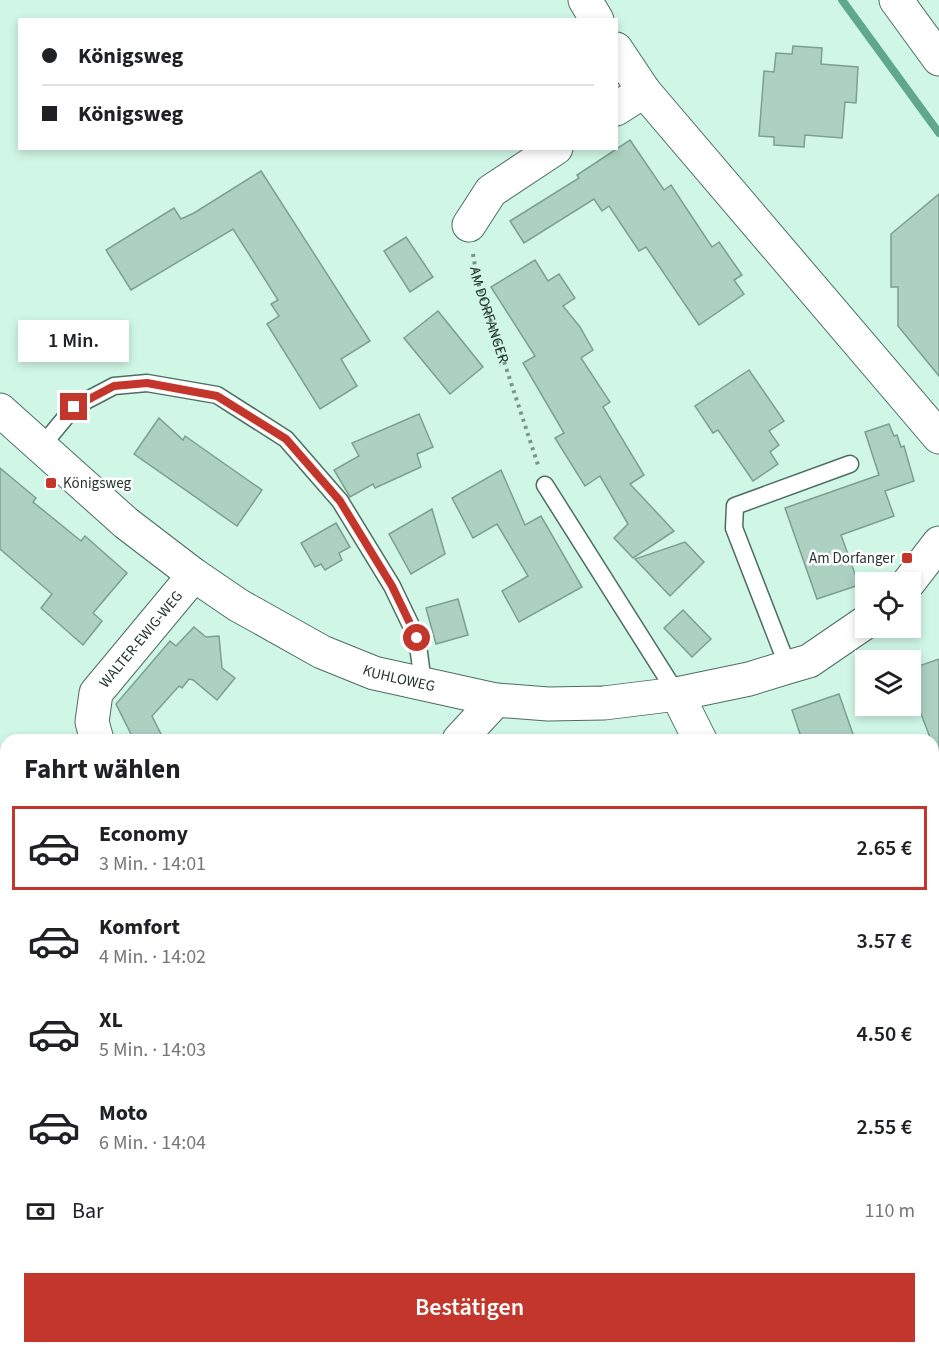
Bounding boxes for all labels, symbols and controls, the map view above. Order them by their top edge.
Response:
text: Königsweg [78,40,183,72]
text: Königsweg [78,98,183,130]
street label: AM DORFANGER [465,265,514,366]
callout: 1 Min. [19,320,130,362]
text: 1 Min. [48,327,99,355]
route end [60,393,87,420]
place label: Königsweg [63,473,131,494]
marker: Königsweg [44,476,58,490]
place label: Am Dorfanger [809,548,896,569]
marker: Am Dorfanger [900,551,914,565]
map controls [855,572,921,716]
button: locate [855,572,921,638]
street label: WALTER-EWIG-WEG [94,586,187,692]
route start [403,624,430,651]
button: layers [855,650,921,716]
street label: KUHLOWEG [360,659,437,697]
text: Fahrt wählen [24,750,181,789]
text: Economy [99,818,188,850]
icon: car [27,821,81,875]
text: 2.65 € [856,832,912,864]
text: 3 Min. · 14:01 [99,850,206,878]
text: Komfort [99,911,180,943]
icon: car [27,914,81,968]
text: 3.57 € [856,925,912,957]
text: 4 Min. · 14:02 [99,943,206,971]
text: XL [99,1004,123,1036]
icon: car [27,1007,81,1061]
text: 4.50 € [856,1018,912,1050]
text: 5 Min. · 14:03 [99,1036,206,1064]
text: Moto [99,1097,148,1129]
icon: car [27,1100,81,1154]
text: 2.55 € [856,1111,912,1143]
text: 6 Min. · 14:04 [99,1129,206,1157]
icon: cash [24,1195,57,1228]
text: Bar [72,1195,104,1227]
text: 110 m [865,1197,915,1225]
button: Bestätigen [24,1273,915,1342]

